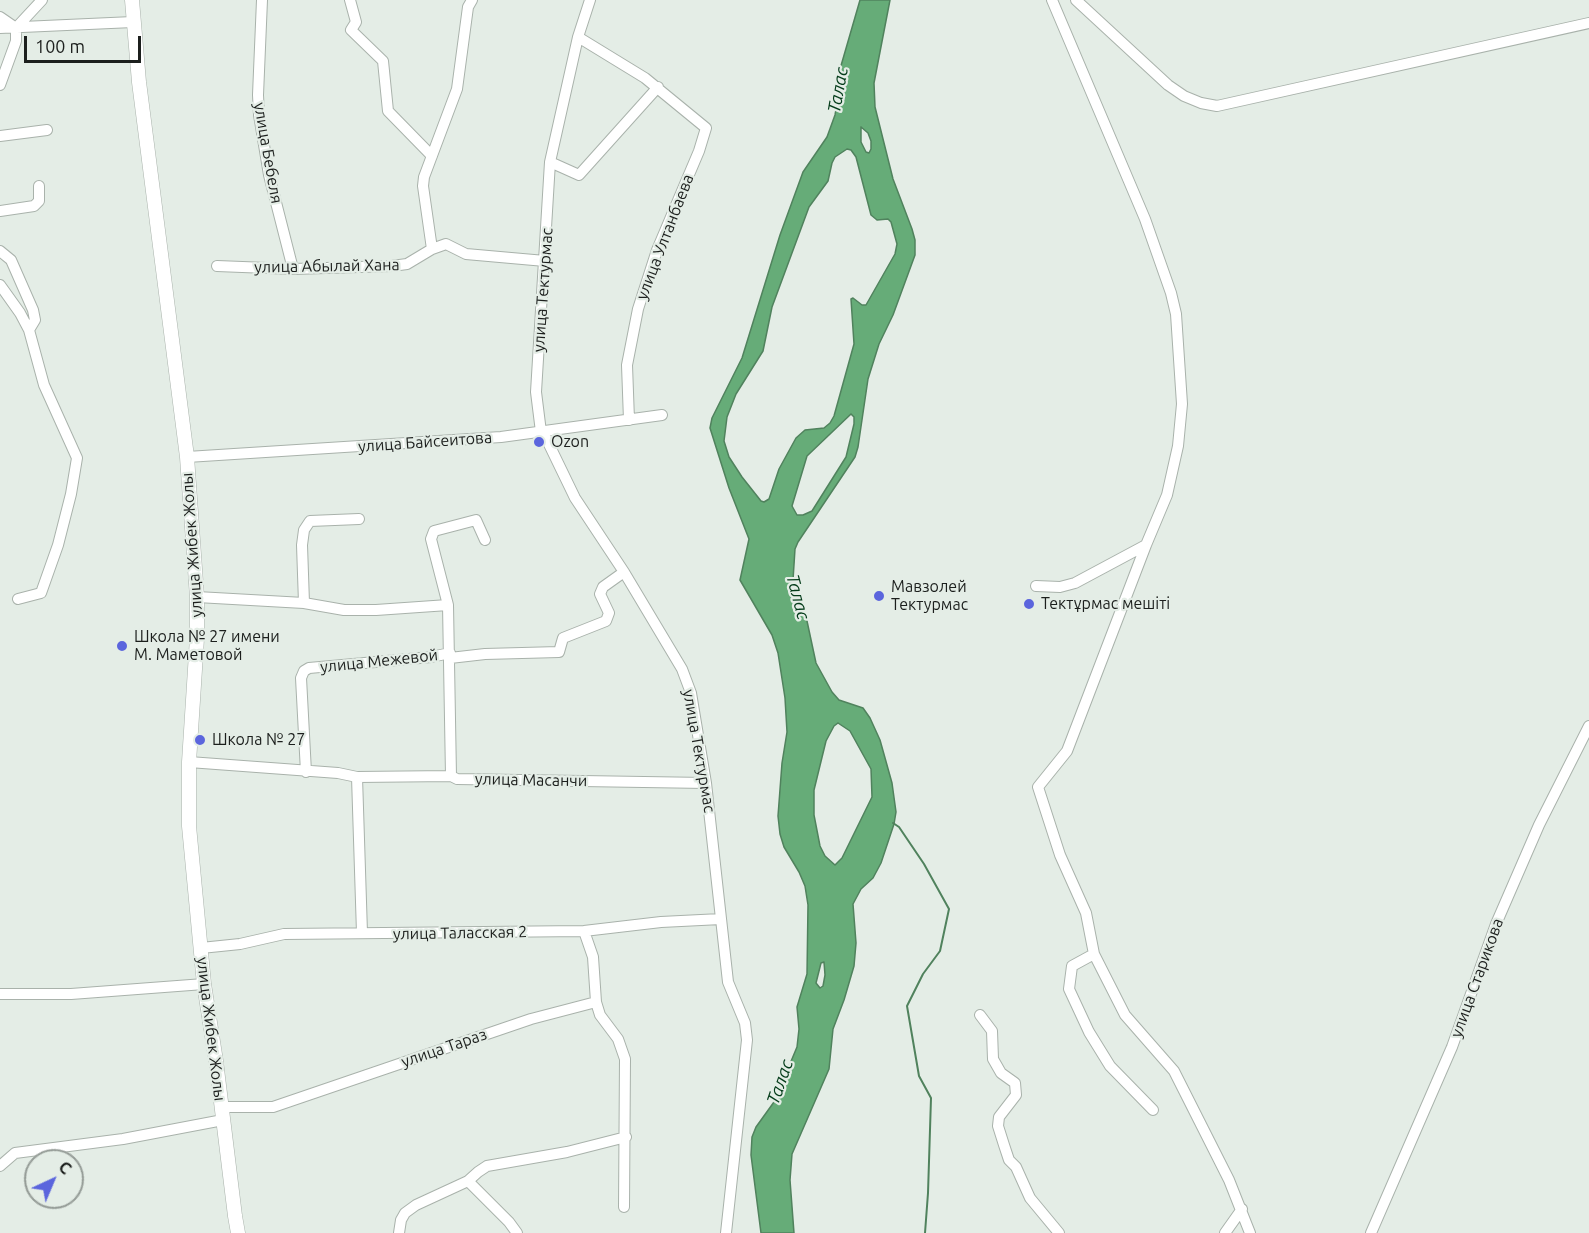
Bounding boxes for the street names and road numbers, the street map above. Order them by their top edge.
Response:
street label: улица Бебеля [250,101,286,205]
street label: улица Ултанбаева [632,171,698,303]
street label: улица Тектурмас [529,227,557,353]
street label: улица Абылай Хана [254,255,400,277]
street label: улица Байсеитова [357,428,493,456]
street label: улица Жибек Жолы [177,472,207,618]
street label: улица Межевой [319,645,439,677]
street label: улица Тектурмас [679,688,719,814]
street label: улица Масанчи [475,769,587,791]
street label: улица Старикова [1447,916,1507,1040]
street label: улица Таласская 2 [393,922,527,944]
street label: улица Жибек Жолы [193,956,229,1102]
street label: улица Тараз [399,1024,489,1072]

